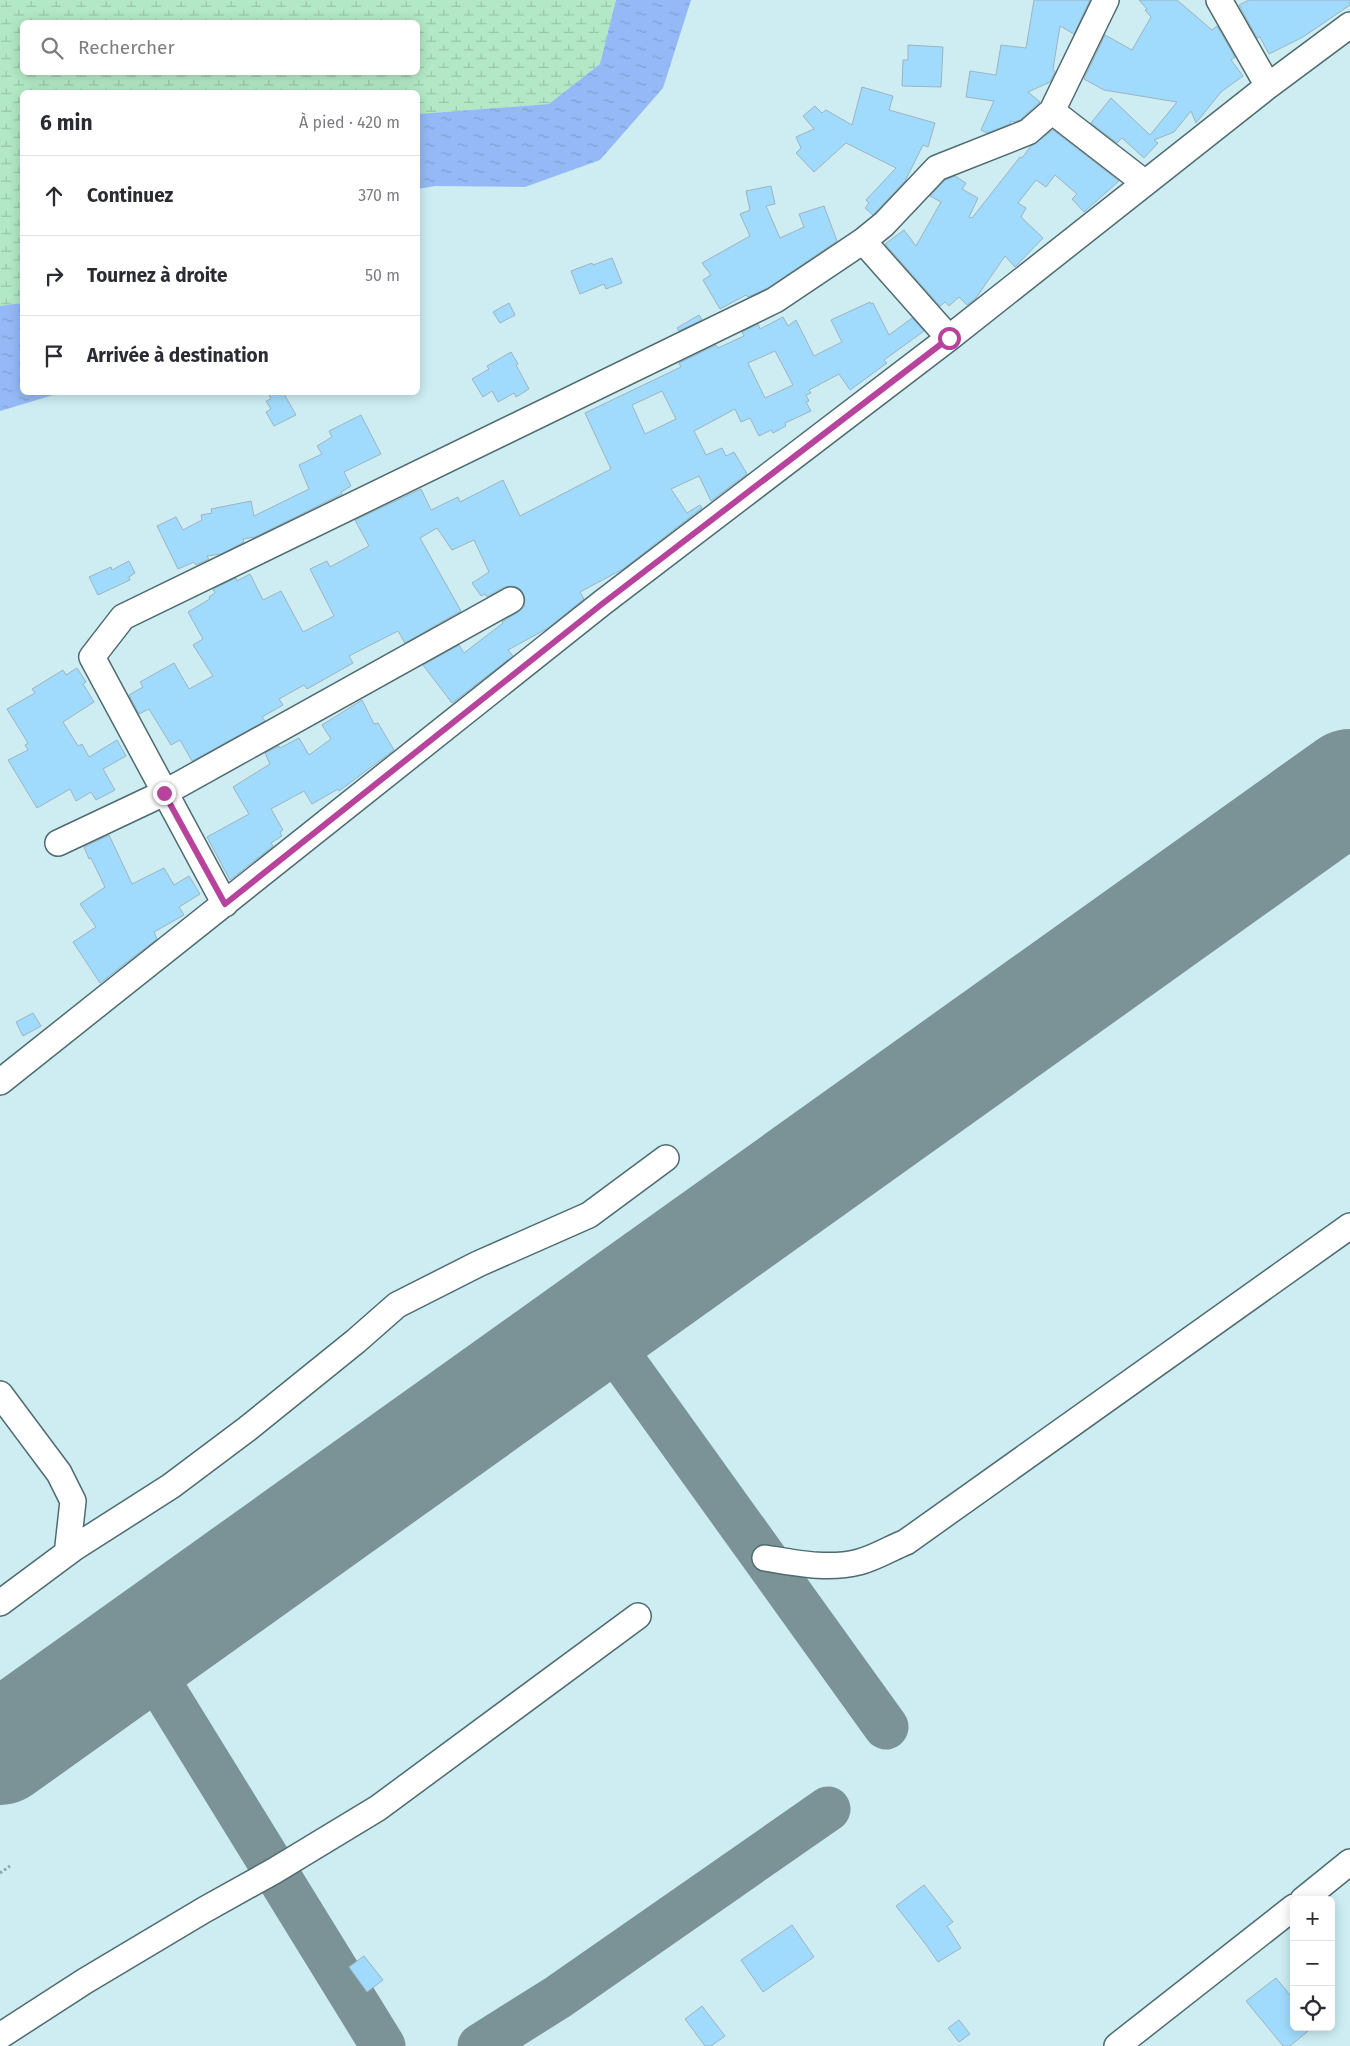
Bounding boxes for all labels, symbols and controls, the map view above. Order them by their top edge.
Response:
search box [20,20,420,75]
icon: search [38,34,66,62]
text: Rechercher [78,36,175,59]
text: 6 min [40,110,93,136]
text: À pied · 420 m [299,113,400,132]
icon: ahead [40,182,68,210]
text: Continuez [87,184,173,207]
text: 370 m [358,186,400,205]
icon: right [40,262,68,290]
text: Tournez à droite [87,264,228,287]
text: 50 m [365,266,400,285]
route start [938,327,961,350]
icon: arrive [40,342,68,370]
text: Arrivée à destination [87,344,269,367]
route end [153,782,176,805]
map controls [1290,1896,1335,2031]
button: + [1290,1896,1335,1941]
button: − [1290,1941,1335,1986]
button: locate [1290,1986,1335,2031]

